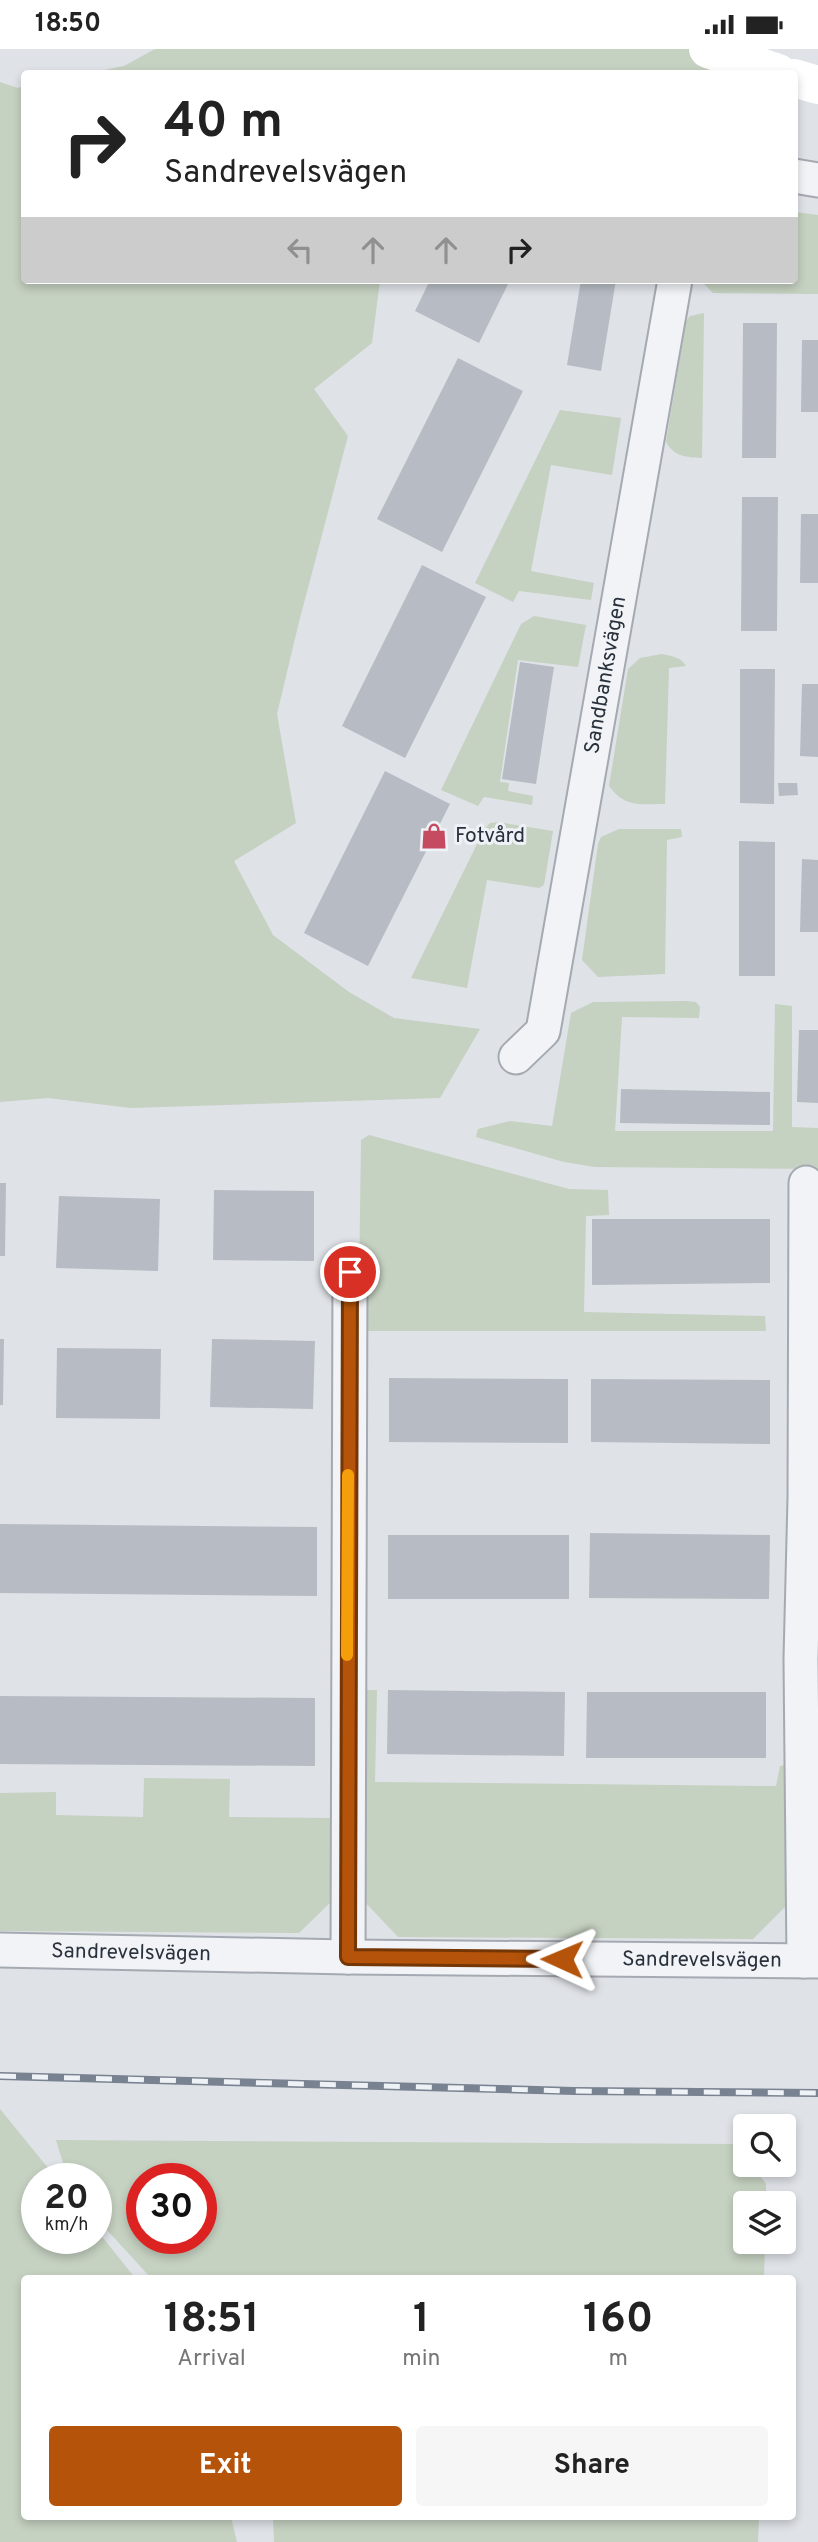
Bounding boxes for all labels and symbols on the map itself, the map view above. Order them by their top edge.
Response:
street label: Sandbanksvägen [578,594,633,756]
shop icon: Fotvård [419,821,449,851]
place label: Fotvård [455,823,525,850]
pin [320,1242,380,1302]
position arrow [525,1922,599,1996]
street label: Sandrevelsvägen [51,1938,211,1968]
street label: Sandrevelsvägen [622,1946,782,1974]
speed limit sign: 30 [126,2163,217,2254]

